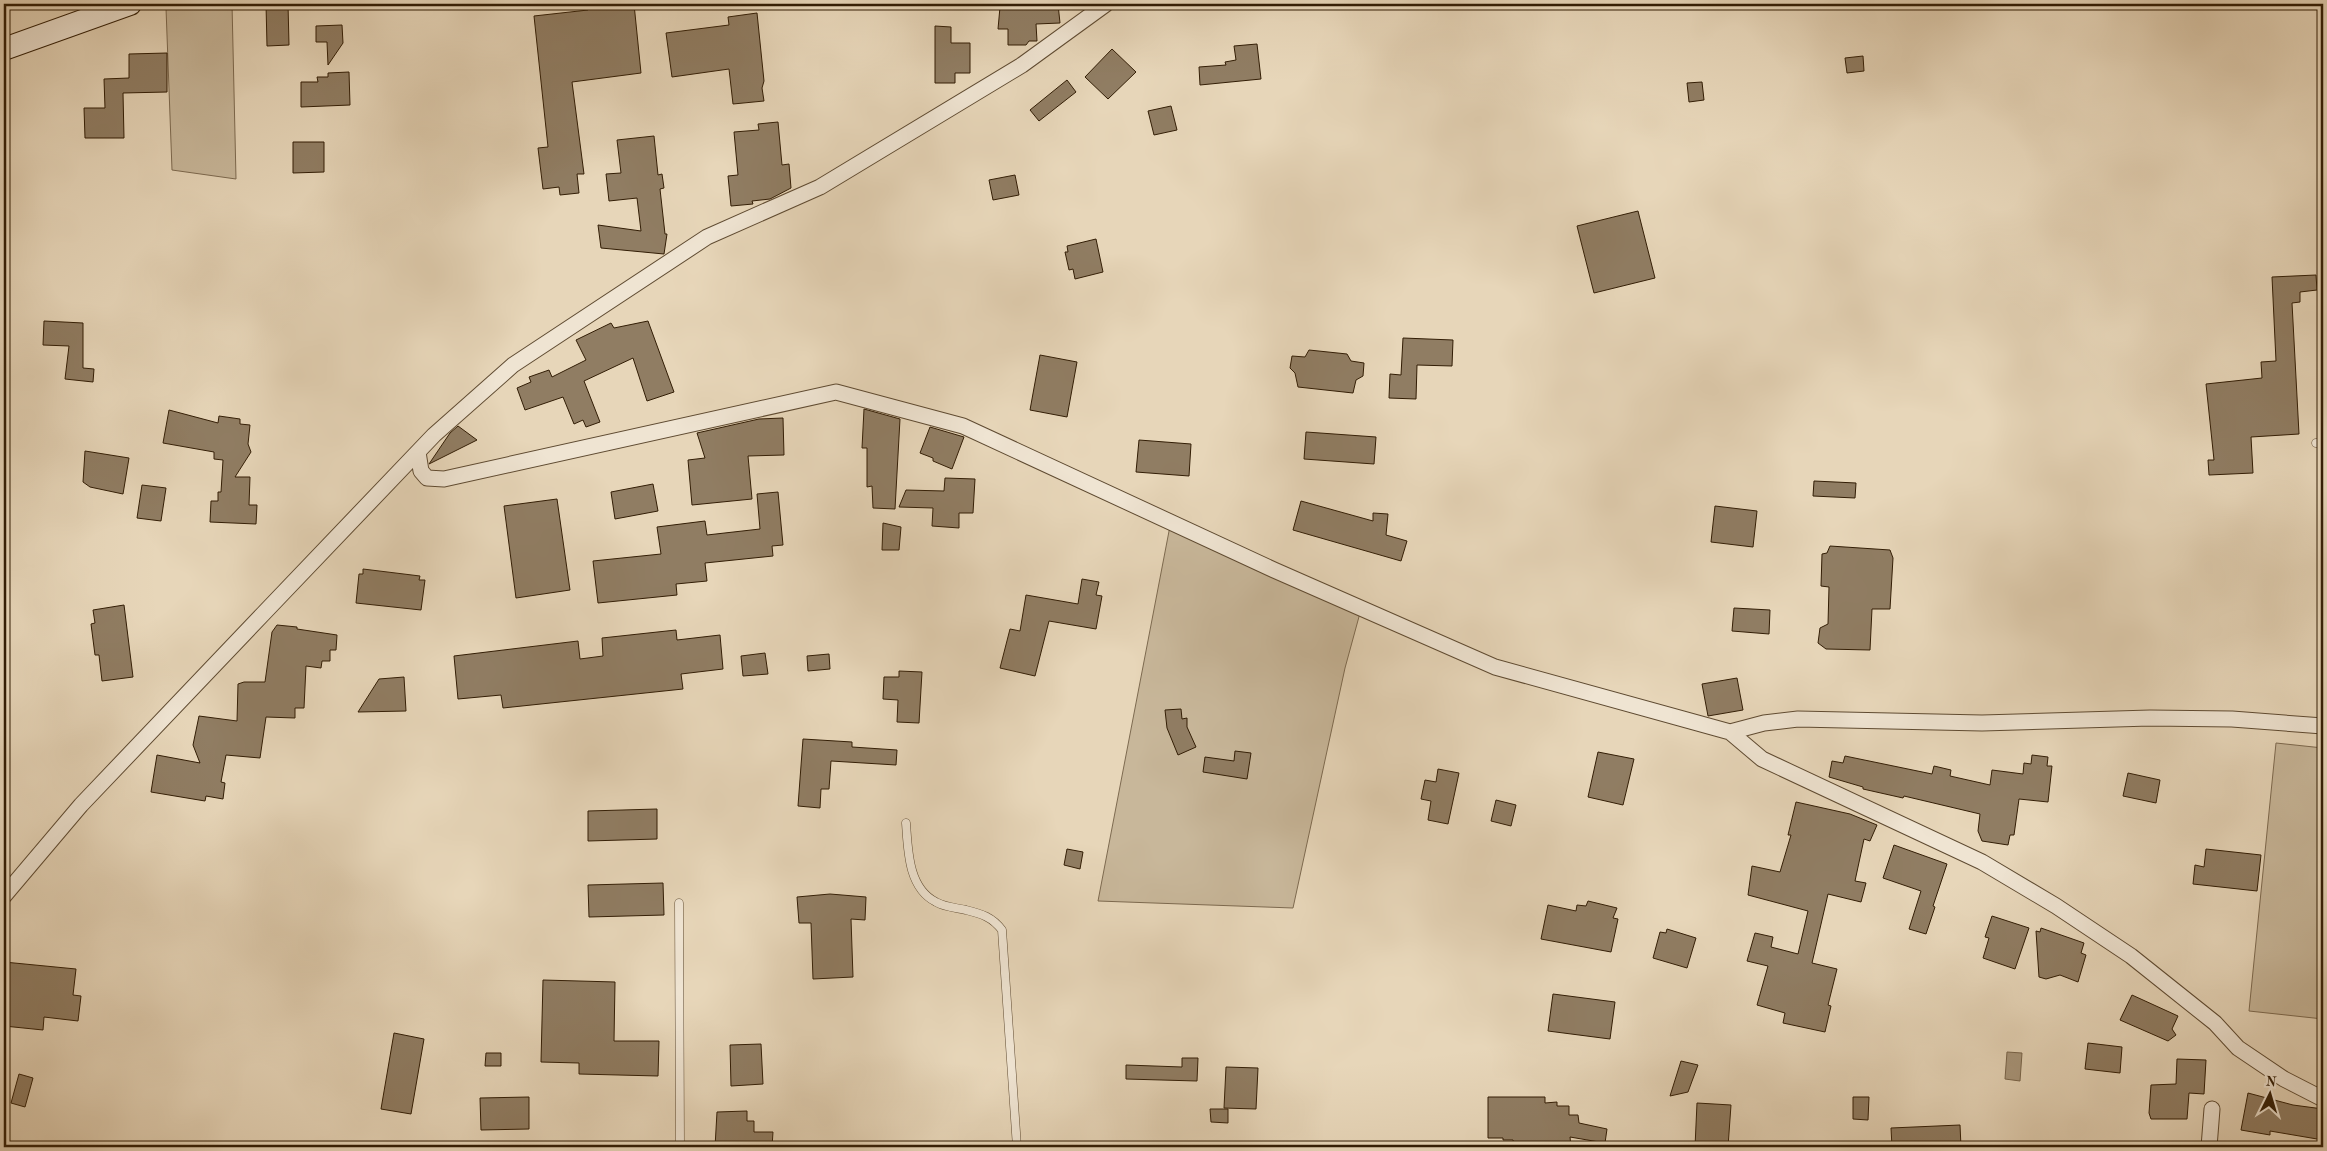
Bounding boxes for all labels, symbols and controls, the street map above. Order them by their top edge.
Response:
north arrow [2244,1068,2294,1118]
text: N [2265,1075,2277,1090]

